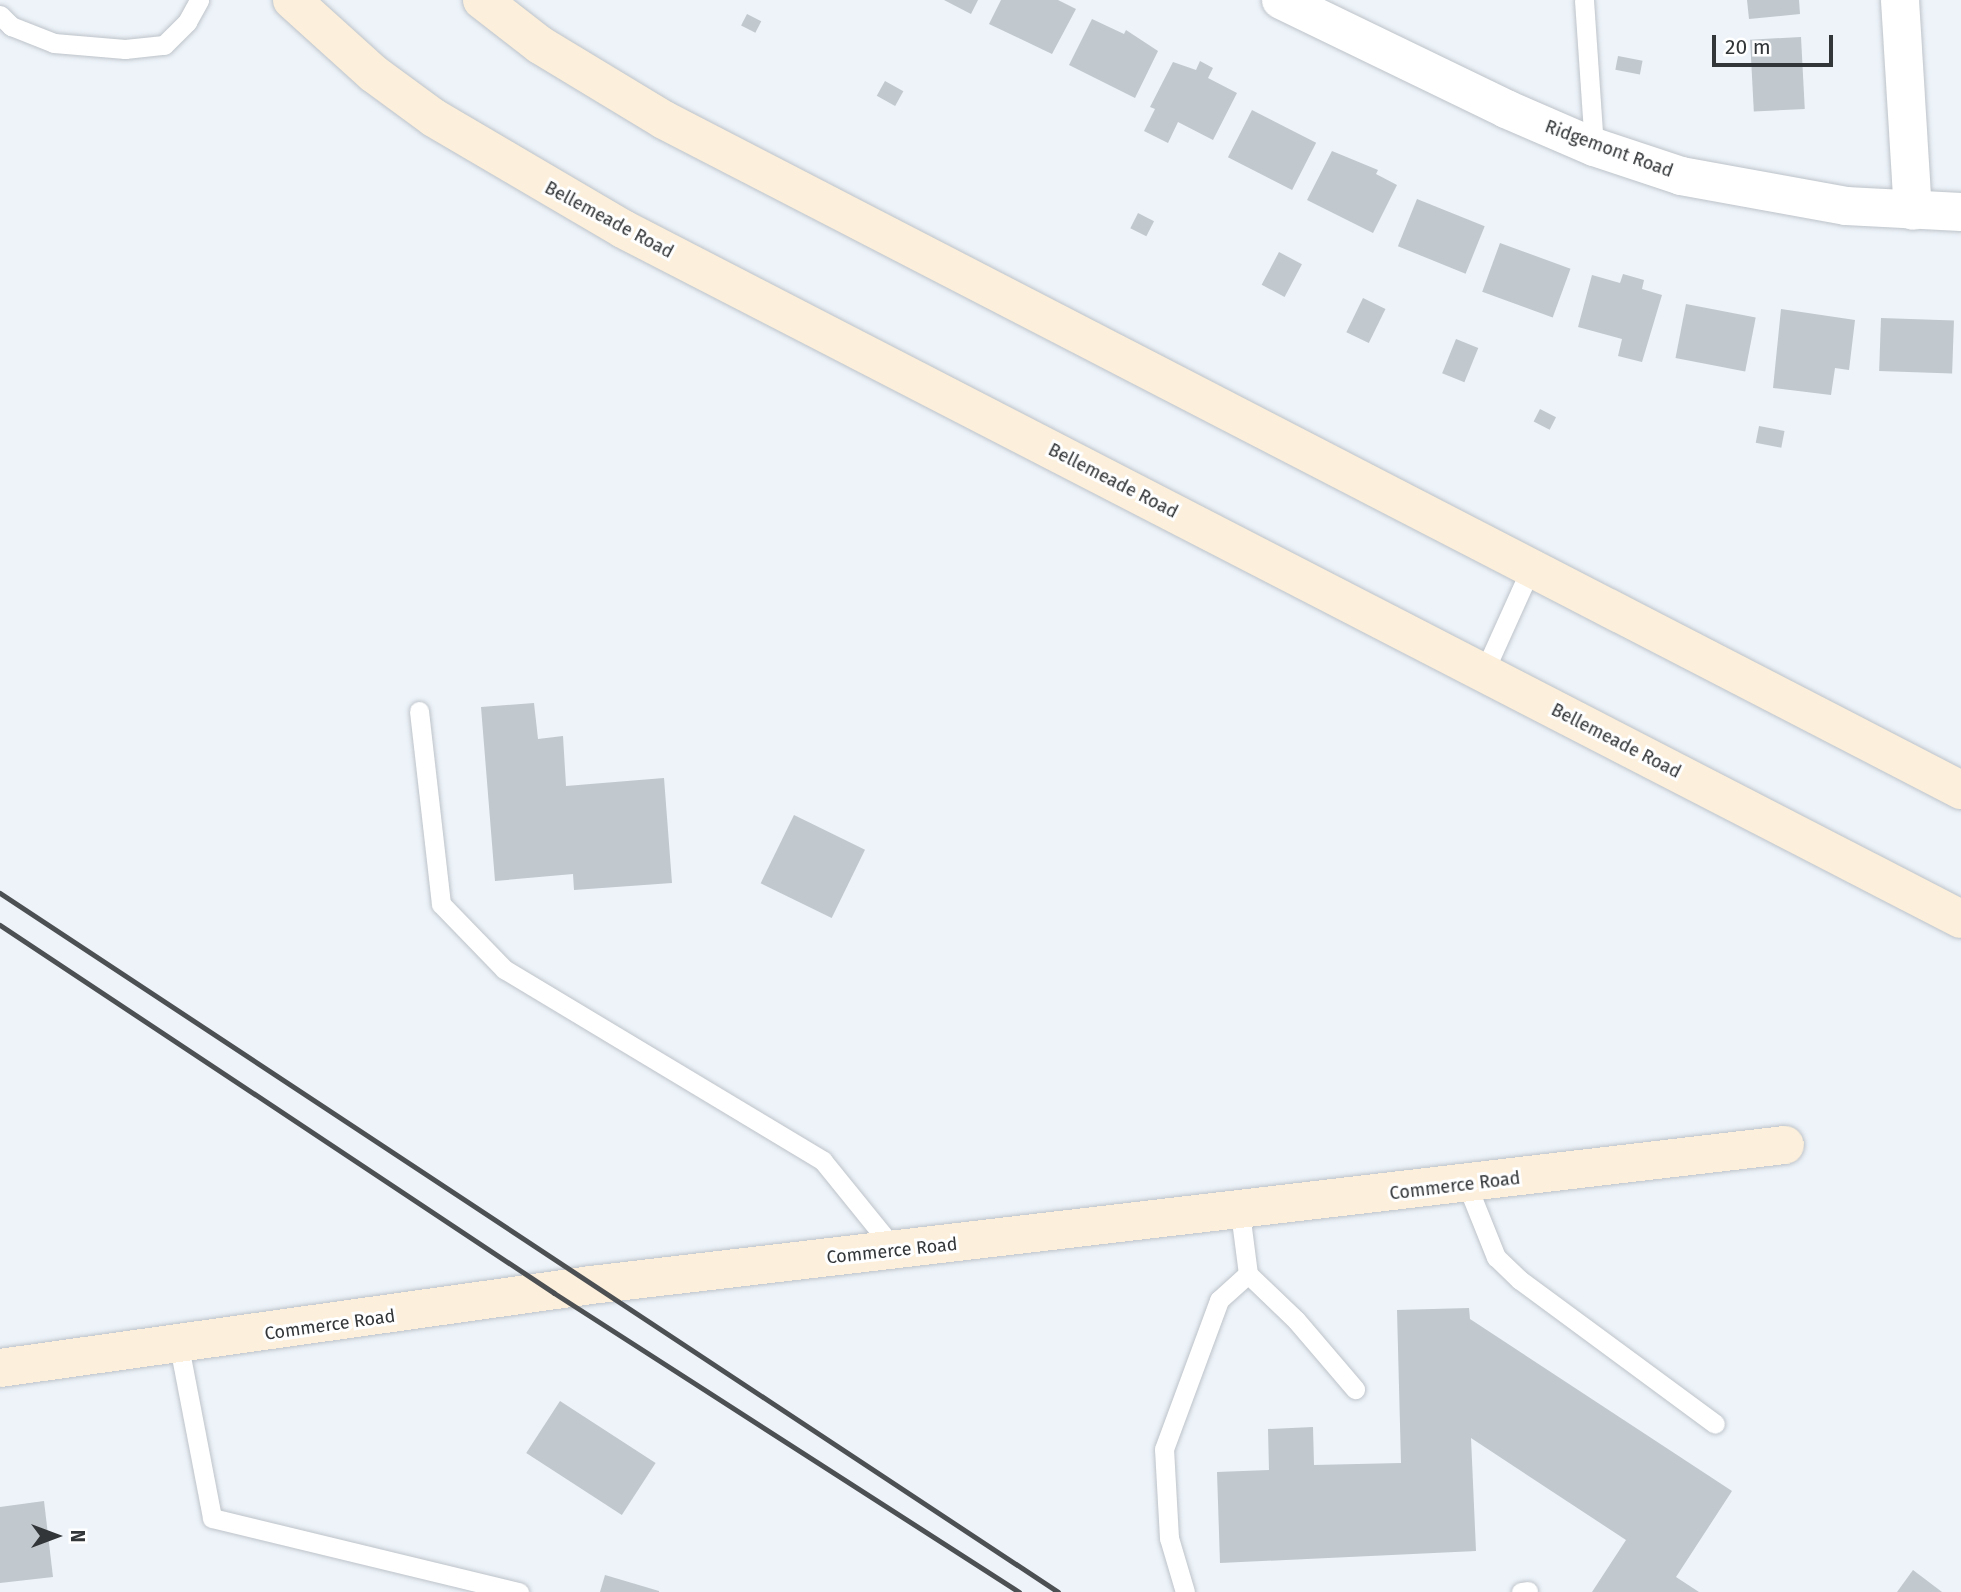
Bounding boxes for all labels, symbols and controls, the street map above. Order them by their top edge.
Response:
scale bar [1716,21,1837,65]
text: 20 m [1725,34,1771,60]
street label: Ridgemont Road [1542,116,1676,182]
street label: Bellemeade Road [541,177,677,263]
street label: Bellemeade Road [1045,439,1181,523]
street label: Bellemeade Road [1548,699,1684,783]
street label: Commerce Road [1388,1167,1522,1205]
street label: Commerce Road [825,1233,959,1269]
street label: Commerce Road [263,1305,397,1345]
north arrow [21,1501,91,1571]
text: N [66,1530,89,1542]

